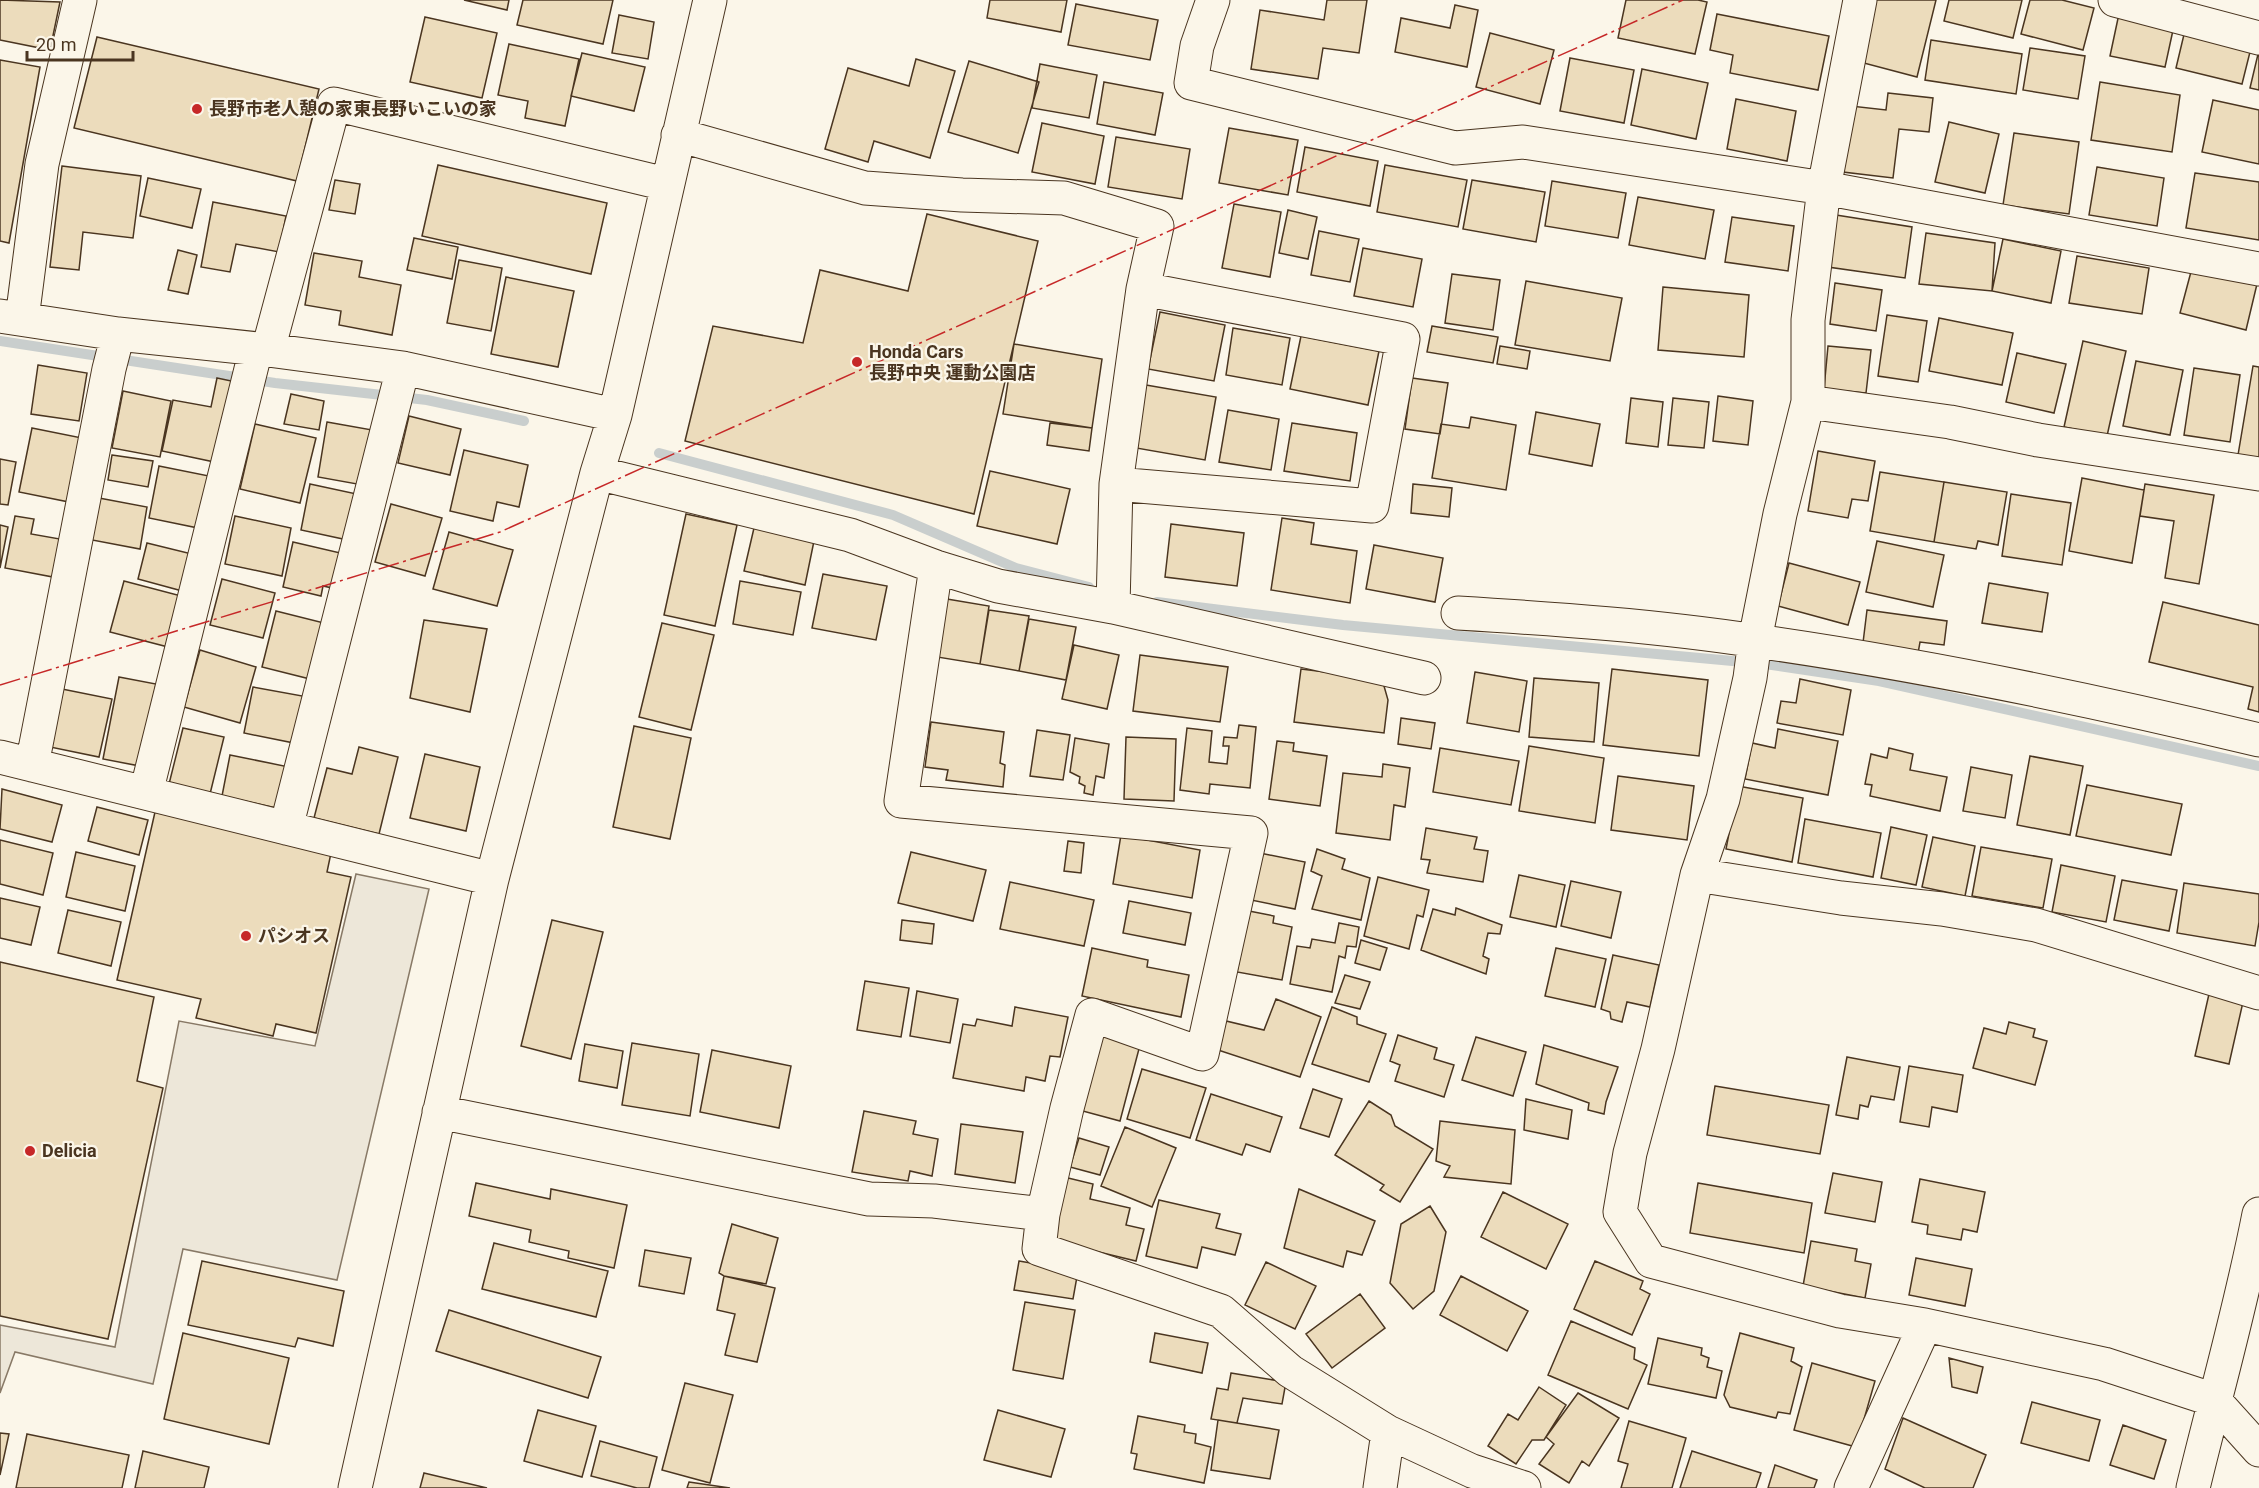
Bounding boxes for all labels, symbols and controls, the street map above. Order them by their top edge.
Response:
scale bar [27,24,134,62]
text: 20 m [36,34,76,55]
place label: 長野市老人憩の家東長野いこいの家 [209,98,497,119]
marker: 長野市老人憩の家東長野いこいの家 [190,102,204,116]
place label: Honda Cars 長野中央 運動公園店 [869,341,1035,383]
marker: Honda Cars 長野中央 運動公園店 [850,355,864,369]
place label: パシオス [258,925,330,946]
marker: パシオス [239,929,253,943]
place label: Delicia [42,1140,97,1161]
marker: Delicia [23,1144,37,1158]

